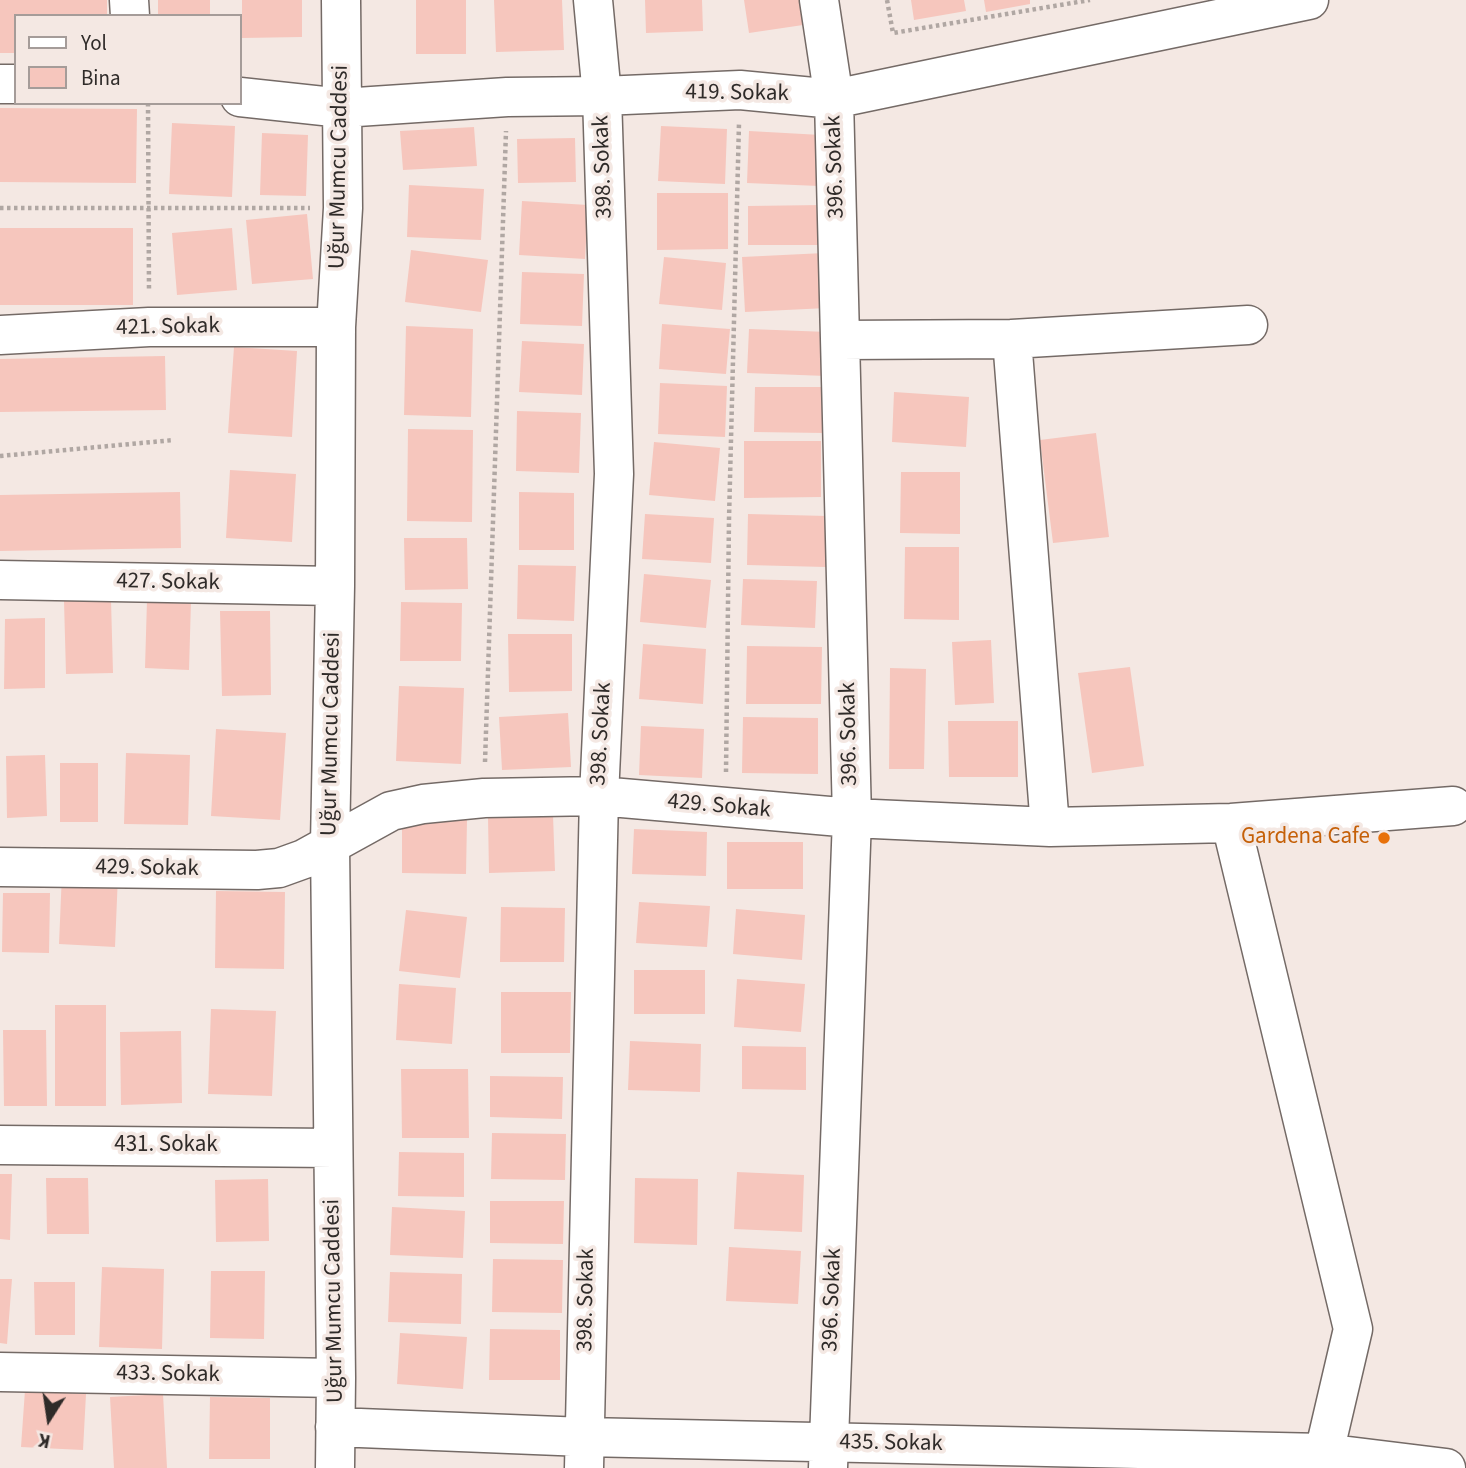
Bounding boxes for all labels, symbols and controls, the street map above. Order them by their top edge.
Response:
legend [14,14,242,105]
text: Yol [81,28,107,58]
text: Bina [81,63,121,93]
street label: Uğur Mumcu Caddesi [324,65,356,269]
street label: 419. Sokak [685,79,789,109]
street label: 398. Sokak [588,115,620,219]
street label: 396. Sokak [820,115,852,219]
street label: 421. Sokak [116,313,220,343]
street label: 427. Sokak [116,568,220,598]
street label: Uğur Mumcu Caddesi [316,632,348,836]
street label: 398. Sokak [586,682,618,786]
street label: 396. Sokak [835,682,865,786]
street label: 429. Sokak [666,789,772,825]
place label: Gardena Cafe [1241,824,1370,852]
marker: Gardena Cafe [1376,830,1392,846]
street label: 429. Sokak [95,854,199,884]
street label: 431. Sokak [114,1132,218,1160]
street label: Uğur Mumcu Caddesi [319,1199,351,1403]
street label: 398. Sokak [572,1248,602,1352]
street label: 396. Sokak [817,1248,849,1352]
street label: 433. Sokak [116,1360,220,1390]
north arrow [14,1384,84,1454]
text: K [36,1426,53,1454]
street label: 435. Sokak [839,1429,943,1459]

